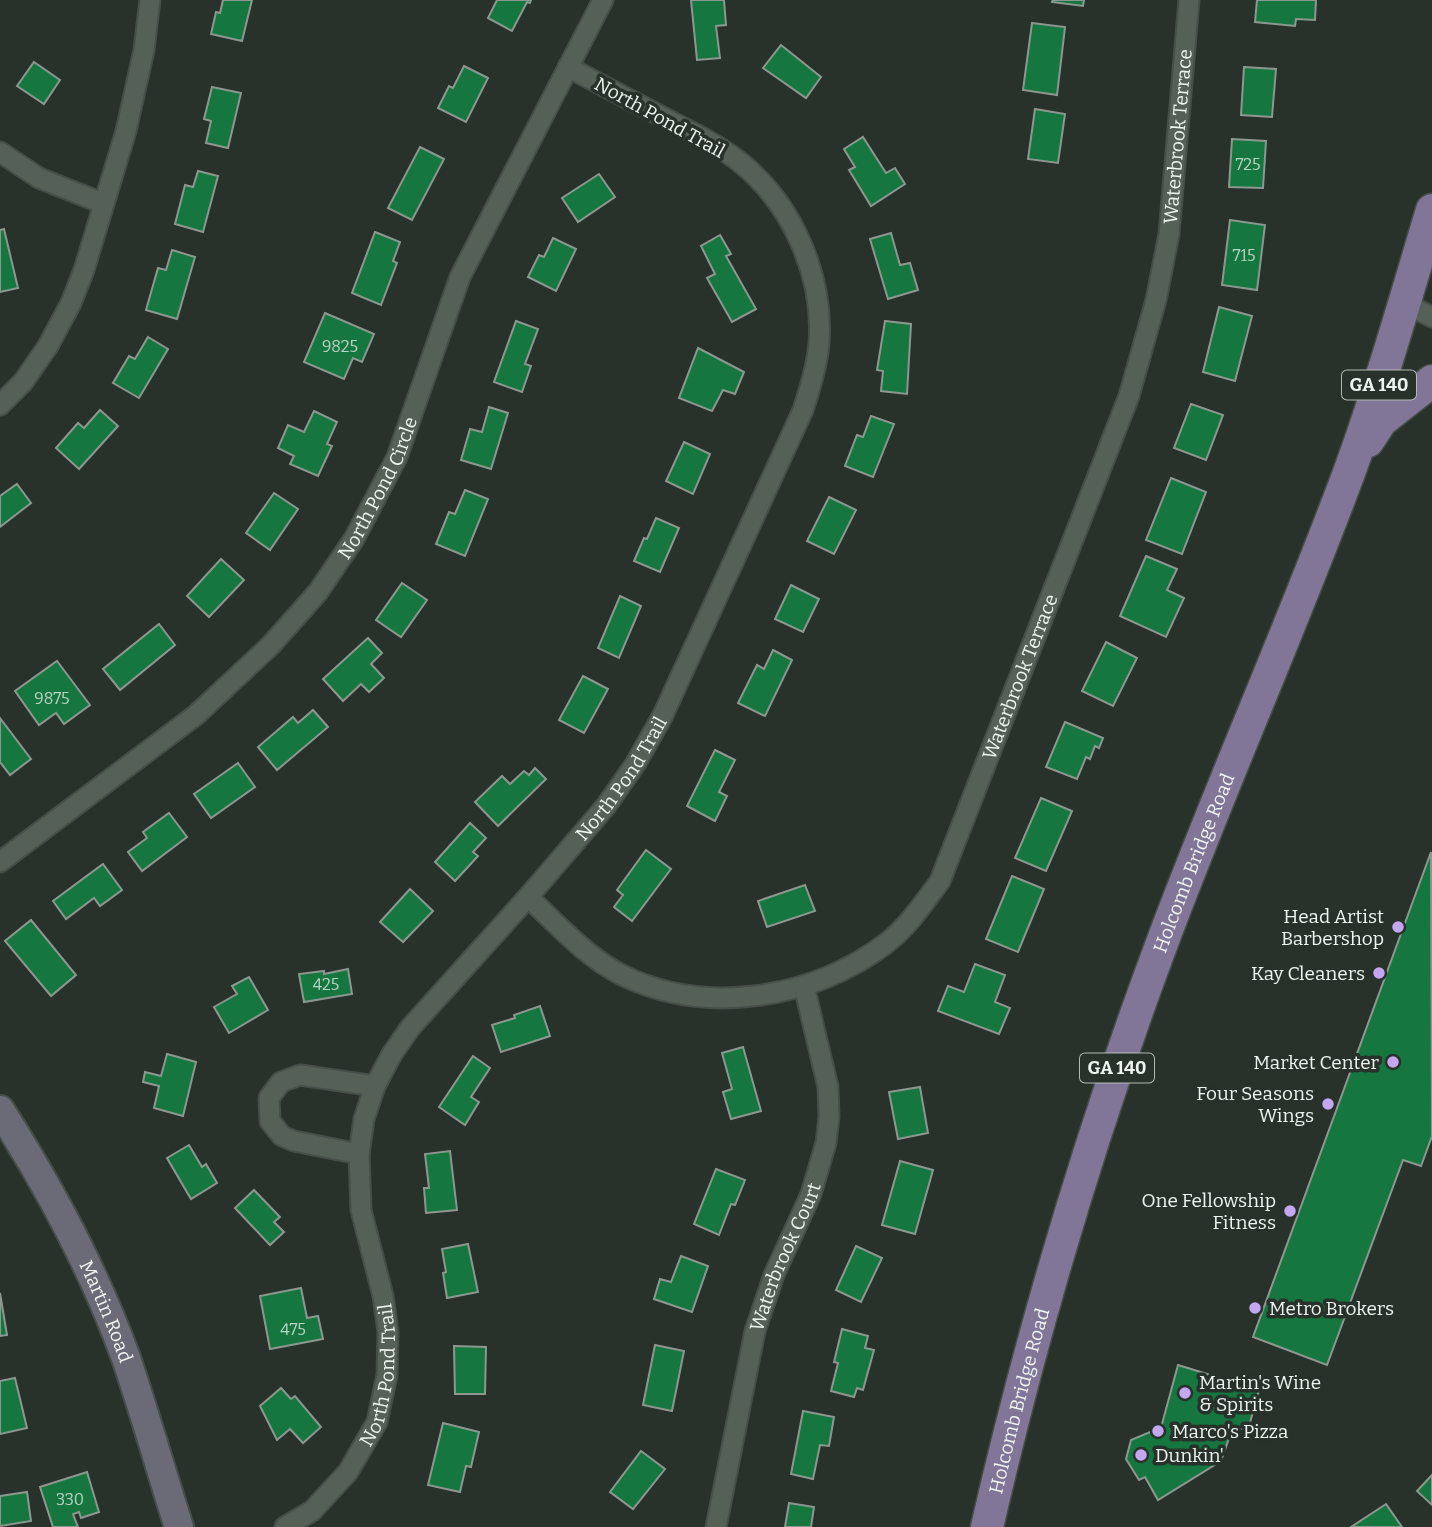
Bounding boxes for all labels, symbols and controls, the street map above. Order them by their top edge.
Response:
street label: Waterbrook Terrace [1159,48,1197,225]
street label: North Pond Trail [591,72,729,163]
house number: 725 [1235,155,1261,174]
house number: 715 [1232,246,1256,265]
house number: 9825 [322,337,358,356]
road number: GA 140 [1342,370,1416,400]
street label: North Pond Circle [333,414,422,564]
street label: Waterbrook Terrace [978,591,1063,763]
house number: 9875 [34,689,70,708]
street label: North Pond Trail [571,713,672,845]
street label: Holcomb Bridge Road [1148,770,1239,956]
place label: Head Artist Barbershop [1281,905,1384,950]
marker: Head Artist Barbershop [1390,919,1406,935]
place label: Kay Cleaners [1251,962,1365,985]
marker: Kay Cleaners [1371,965,1387,981]
house number: 425 [313,975,339,994]
place label: Market Center [1253,1051,1380,1074]
road number: GA 140 [1080,1054,1154,1083]
marker: Market Center [1385,1054,1401,1070]
place label: Four Seasons Wings [1196,1082,1314,1127]
marker: Four Seasons Wings [1320,1096,1336,1112]
street label: Waterbrook Court [745,1180,826,1334]
place label: One Fellowship Fitness [1142,1189,1276,1234]
marker: One Fellowship Fitness [1282,1203,1298,1219]
street label: Martin Road [74,1257,138,1365]
place label: Metro Brokers [1269,1297,1394,1320]
marker: Metro Brokers [1247,1300,1263,1316]
street label: North Pond Trail [354,1302,400,1451]
street label: Holcomb Bridge Road [984,1306,1054,1496]
house number: 475 [280,1320,306,1339]
place label: Martin's Wine & Spirits [1199,1371,1321,1416]
marker: Martin's Wine & Spirits [1177,1385,1193,1401]
place label: Marco's Pizza [1172,1420,1289,1443]
marker: Marco's Pizza [1150,1423,1166,1439]
place label: Dunkin' [1155,1444,1224,1467]
marker: Dunkin' [1133,1447,1149,1463]
house number: 330 [56,1490,84,1509]

